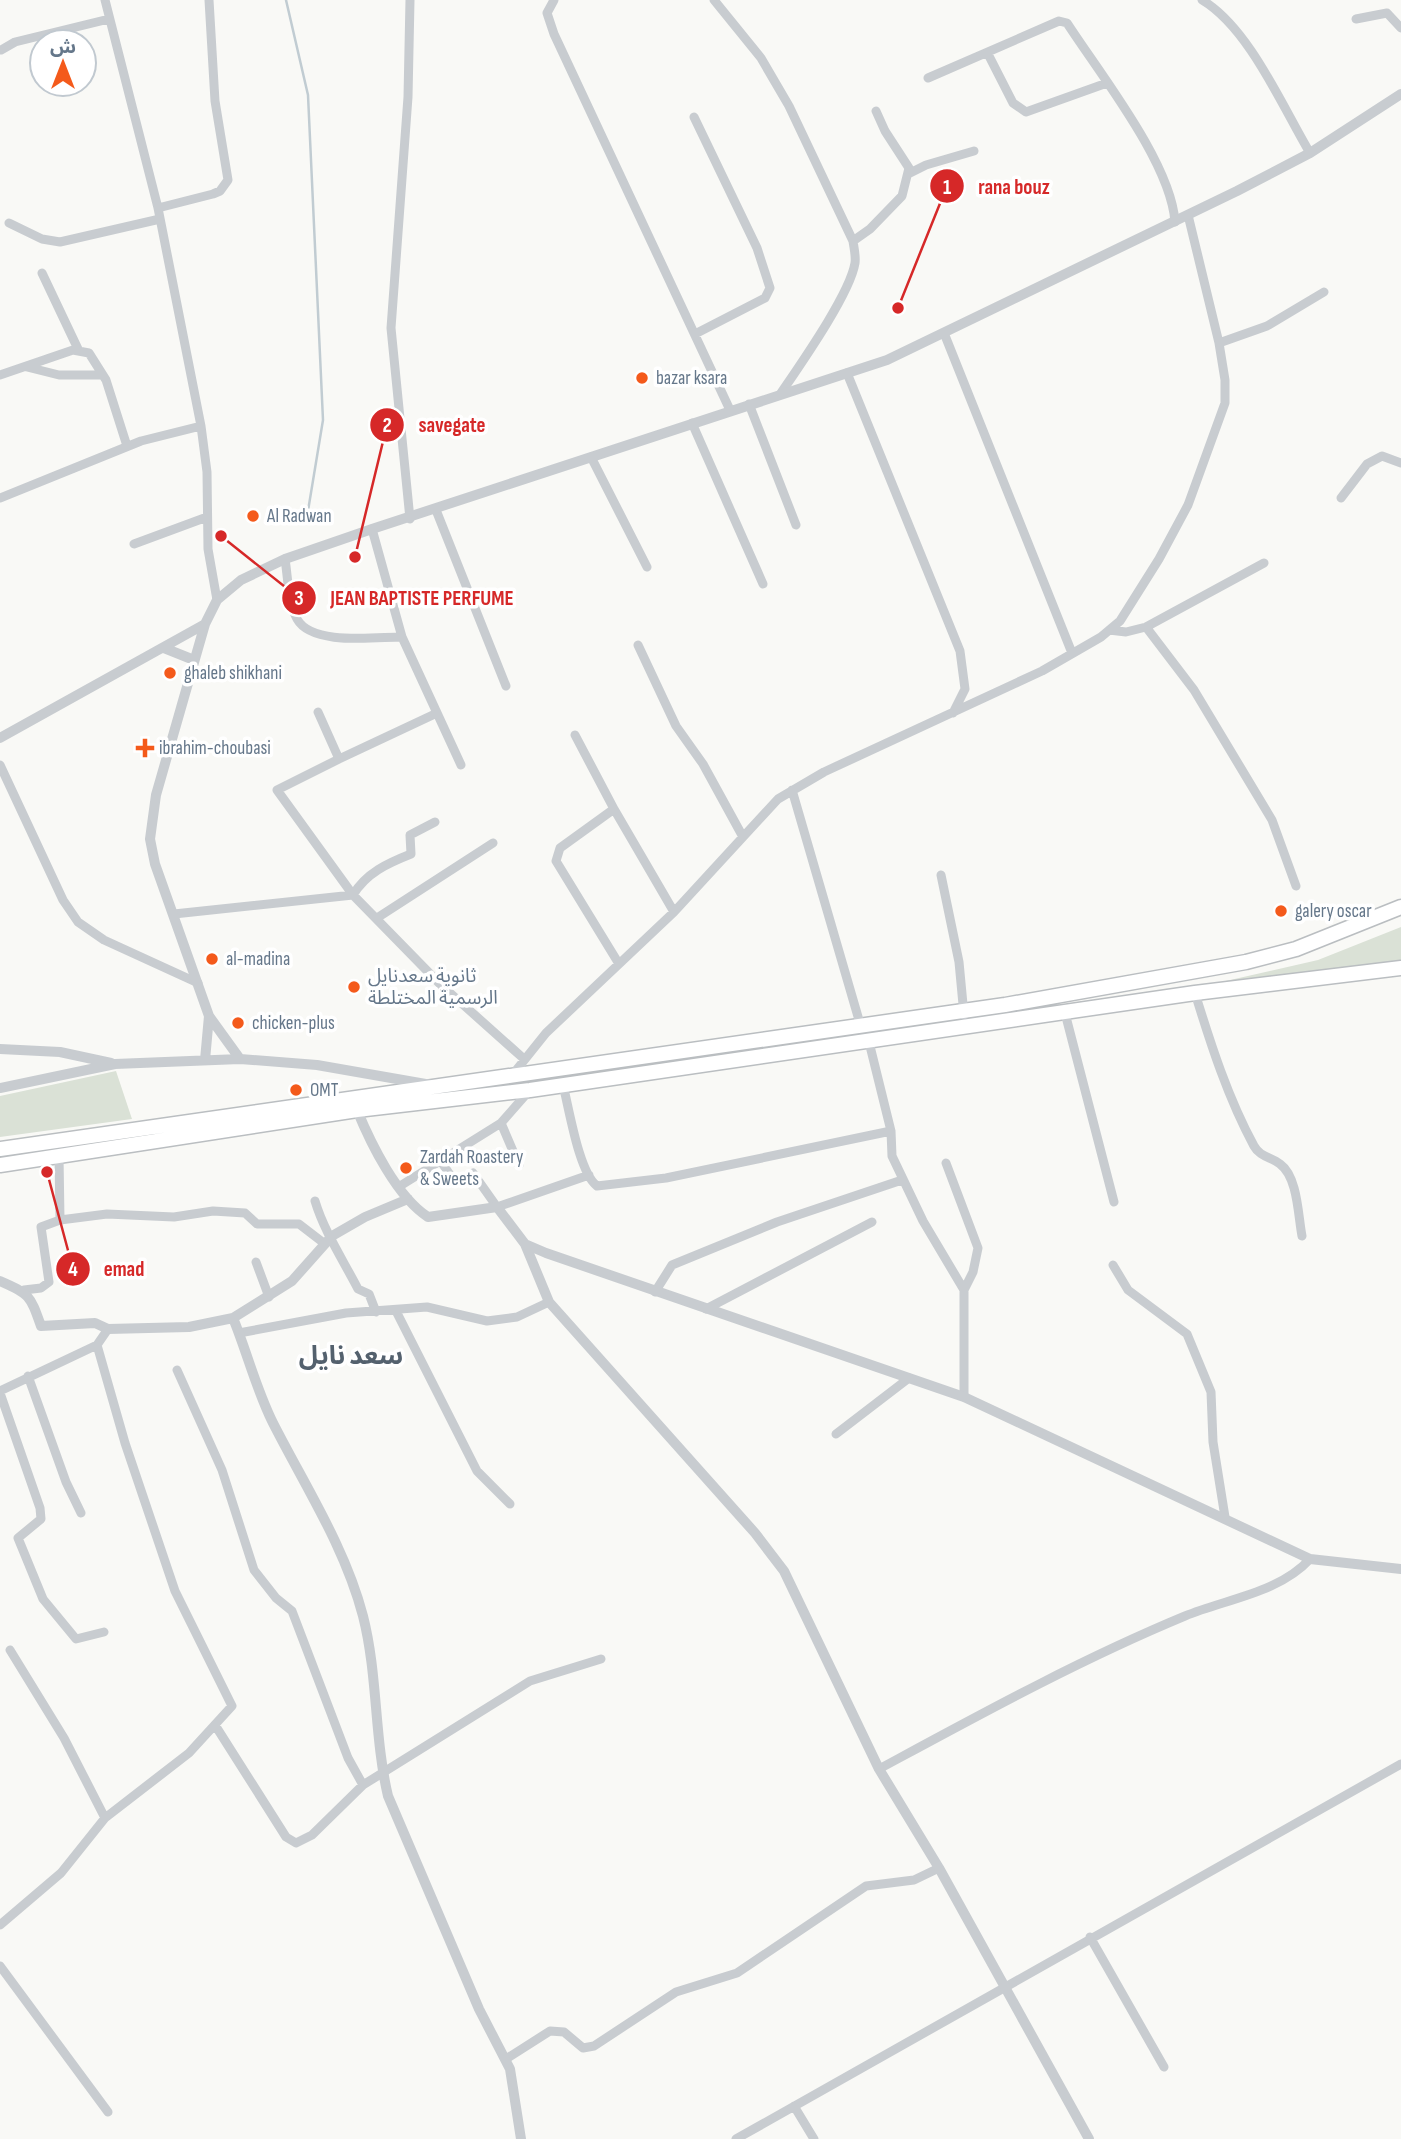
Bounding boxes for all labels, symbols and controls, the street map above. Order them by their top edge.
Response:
north arrow [28,28,98,98]
text: ش [50,36,76,59]
callout: rana bouz [929,165,1064,207]
text: 1 [943,175,951,200]
text: rana bouz [978,175,1050,200]
place label: bazar ksara [656,367,727,390]
marker: bazar ksara [634,370,650,386]
callout: savegate [369,404,499,446]
text: 2 [382,413,392,438]
text: savegate [418,413,486,438]
place label: Al Radwan [266,505,332,528]
marker: Al Radwan [245,508,261,524]
callout: JEAN BAPTISTE PERFUME [281,577,527,619]
text: 3 [294,586,304,611]
text: JEAN BAPTISTE PERFUME [329,586,514,611]
place label: ghaleb shikhani [184,662,282,685]
marker: ghaleb shikhani [162,665,178,681]
place label: ibrahim-choubasi [159,737,271,760]
marker: ibrahim-choubasi [137,740,153,756]
place label: galery oscar [1295,900,1372,923]
marker: galery oscar [1273,903,1289,919]
place label: al-madina [226,948,290,971]
marker: al-madina [204,951,220,967]
place label: ثانوية سعدنايل الرسمية المختلطة [368,965,498,1010]
marker: ثانوية سعدنايل الرسمية المختلطة [346,979,362,995]
place label: chicken-plus [252,1012,335,1035]
marker: chicken-plus [230,1015,246,1031]
place label: OMT [310,1079,339,1102]
marker: OMT [288,1082,304,1098]
place label: Zardah Roastery & Sweets [420,1146,524,1191]
marker: Zardah Roastery & Sweets [398,1160,414,1176]
callout: emad [55,1248,159,1290]
text: 4 [68,1257,78,1282]
text: emad [104,1257,144,1282]
district label: سعد نايل [299,1341,403,1372]

